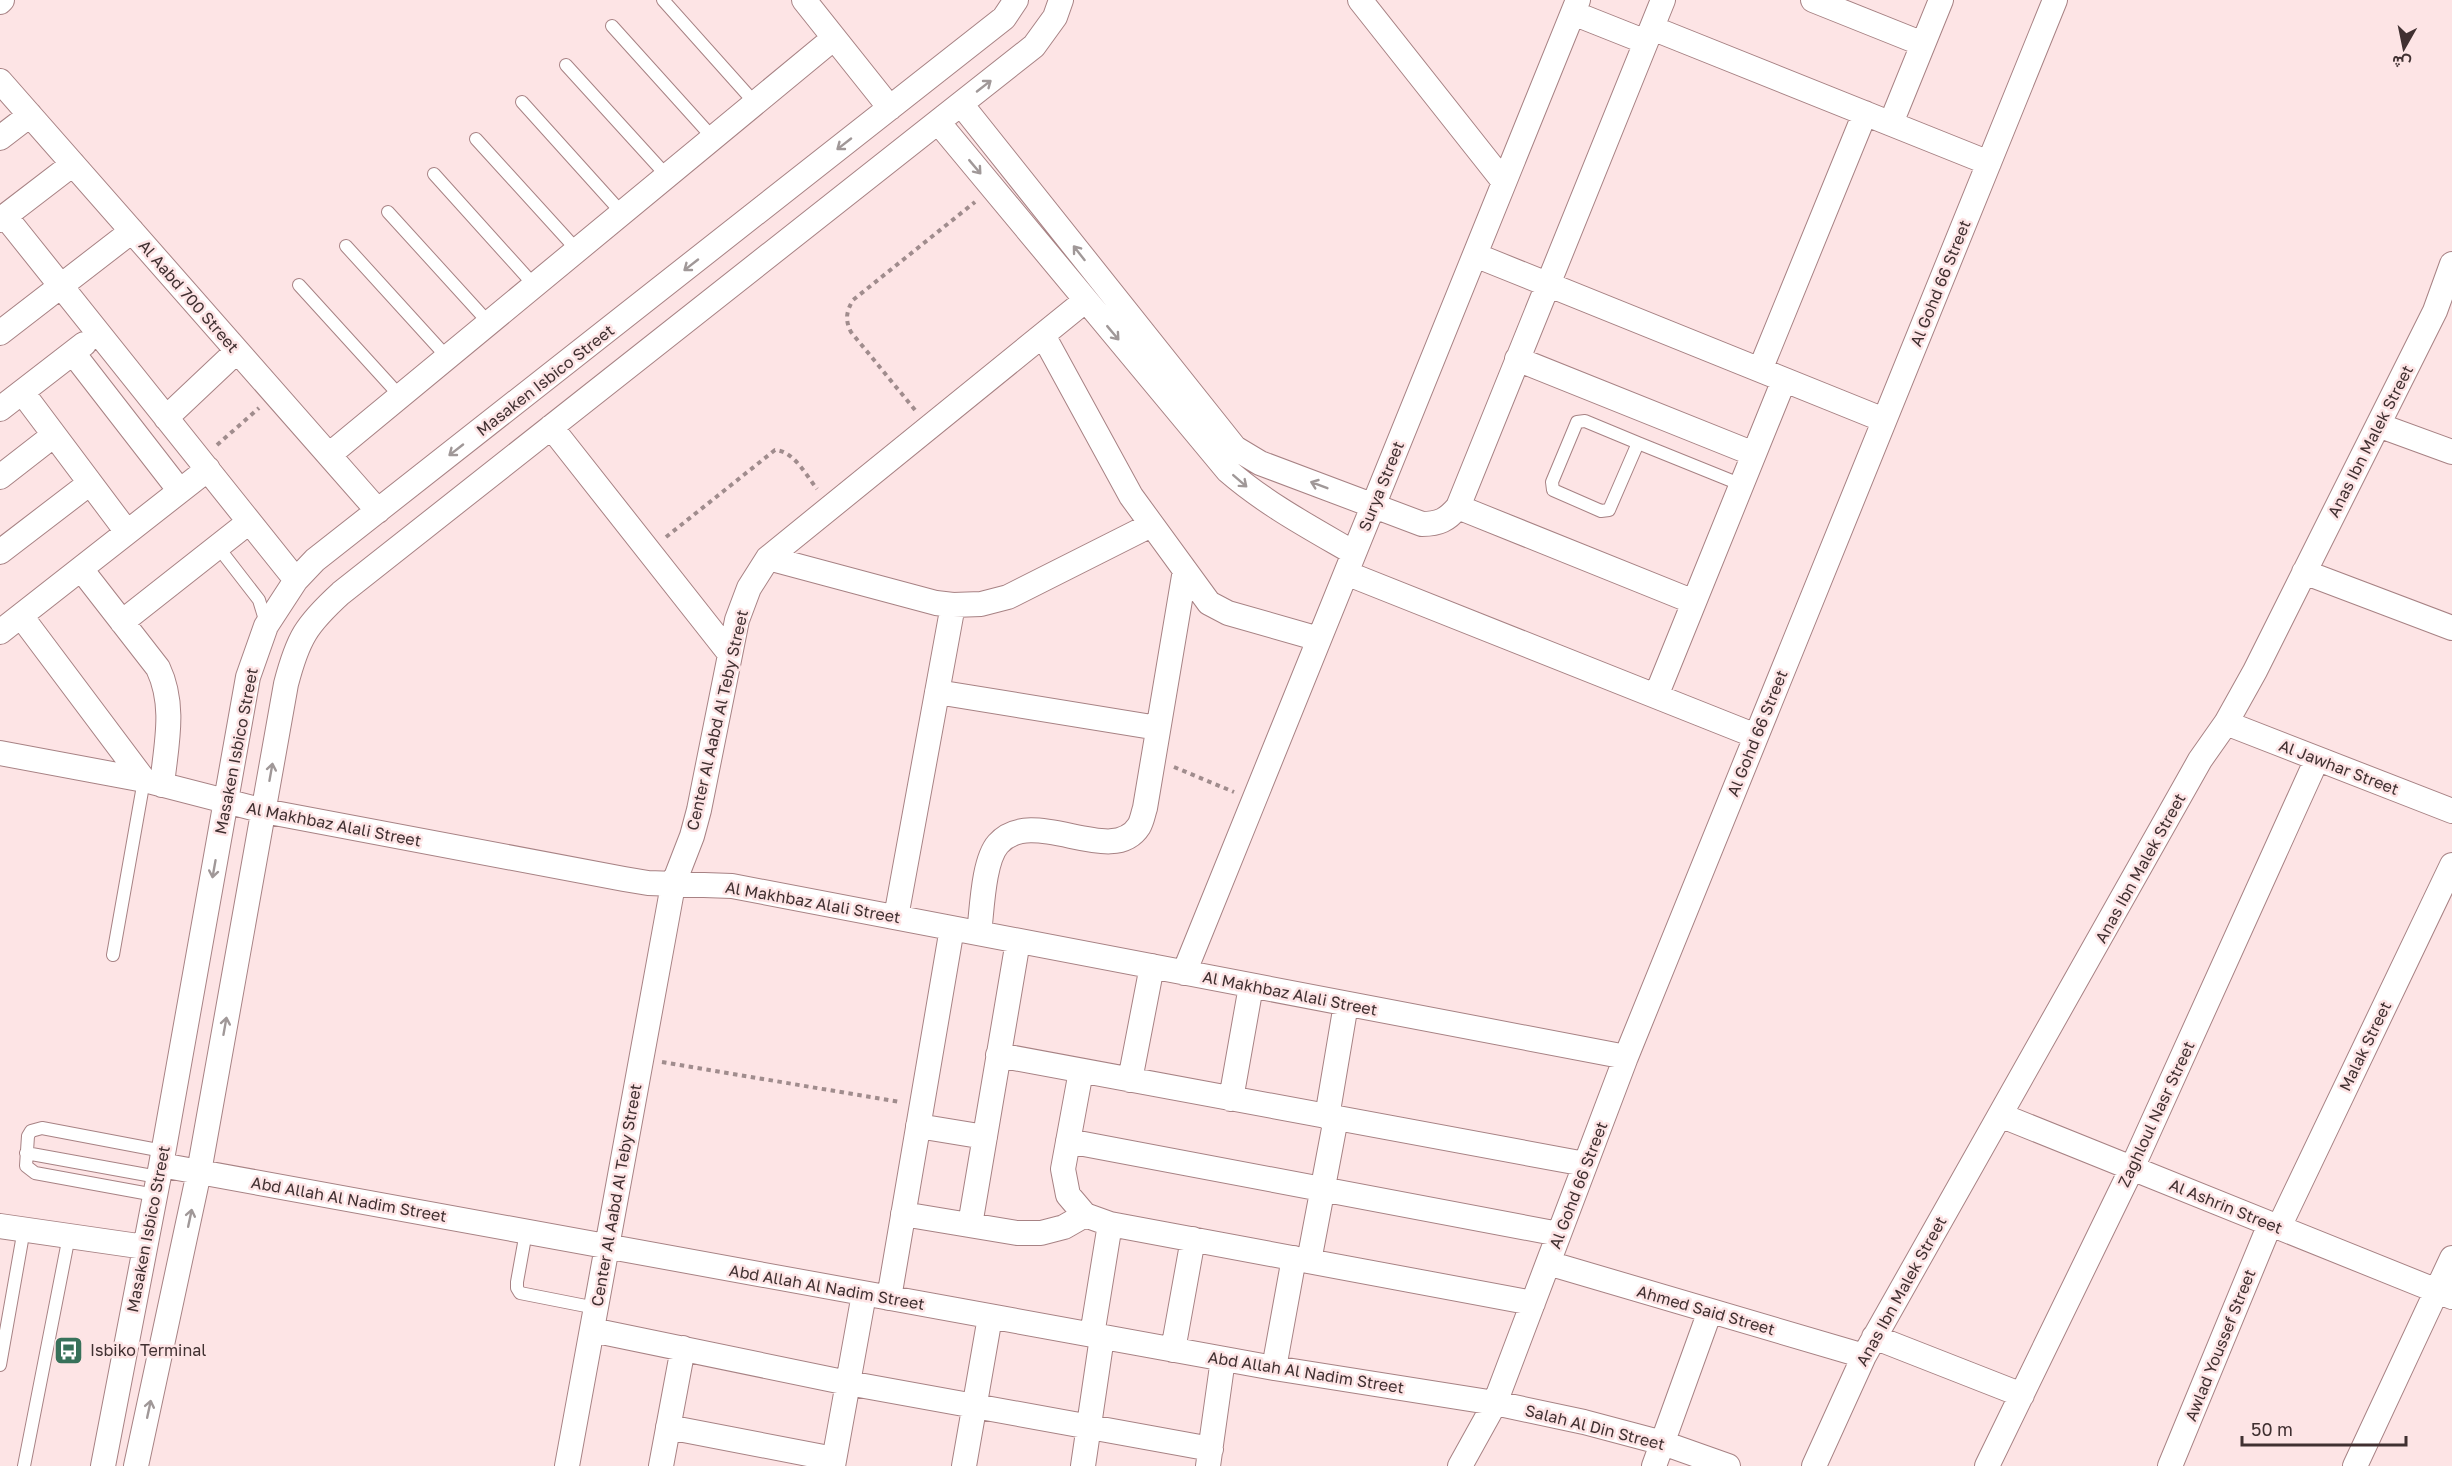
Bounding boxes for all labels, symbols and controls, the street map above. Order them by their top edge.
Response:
north arrow [2374,18,2434,78]
text: ش [2391,51,2413,74]
one-way arrow [976,80,992,93]
one-way arrow [837,137,853,150]
one-way arrow [968,159,982,174]
street label: Al Gohd 66 Street [1905,217,1975,349]
street label: Al Aabd 700 Street [135,236,243,356]
one-way arrow [1072,245,1085,261]
one-way arrow [683,258,699,271]
street label: Masaken Isbico Street [472,320,618,440]
one-way arrow [1107,325,1120,341]
street label: Anas Ibn Malek Street [2323,362,2417,520]
street label: Surya Street [1354,438,1408,534]
one-way arrow [448,444,464,457]
one-way arrow [1232,474,1247,488]
one-way arrow [1310,478,1329,489]
street label: Center Al Aabd Al Teby Street [682,608,752,832]
street label: Masaken Isbico Street [210,666,262,836]
street label: Al Gohd 66 Street [1722,667,1792,799]
street label: Al Jawhar Street [2276,735,2402,799]
one-way arrow [265,763,276,783]
street label: Anas Ibn Malek Street [2090,790,2190,946]
street label: Al Makhbaz Alali Street [245,797,423,851]
one-way arrow [208,859,219,878]
street label: Al Makhbaz Alali Street [724,877,902,927]
street label: Al Makhbaz Alali Street [1201,966,1379,1020]
street label: Malak Street [2335,998,2395,1094]
one-way arrow [220,1017,231,1037]
street label: Zaghloul Nasr Street [2113,1038,2199,1190]
street label: Center Al Aabd Al Teby Street [587,1082,645,1308]
street label: Al Gohd 66 Street [1545,1118,1611,1252]
street label: Masaken Isbico Street [122,1144,174,1314]
street label: Abd Allah Al Nadim Street [250,1172,448,1226]
street label: Al Ashrin Street [2167,1174,2285,1238]
one-way arrow [184,1209,196,1228]
street label: Anas Ibn Malek Street [1851,1213,1951,1369]
street label: Abd Allah Al Nadim Street [728,1260,926,1314]
street label: Awlad Youssef Street [2180,1266,2260,1424]
street label: Ahmed Said Street [1635,1281,1777,1339]
bus stop icon: Isbiko Terminal [53,1334,85,1366]
place label: Isbiko Terminal [90,1340,206,1360]
street label: Abd Allah Al Nadim Street [1207,1347,1405,1397]
one-way arrow [143,1400,155,1419]
street label: Salah Al Din Street [1523,1400,1667,1454]
scale bar [2242,1409,2406,1447]
text: 50 m [2251,1418,2293,1440]

